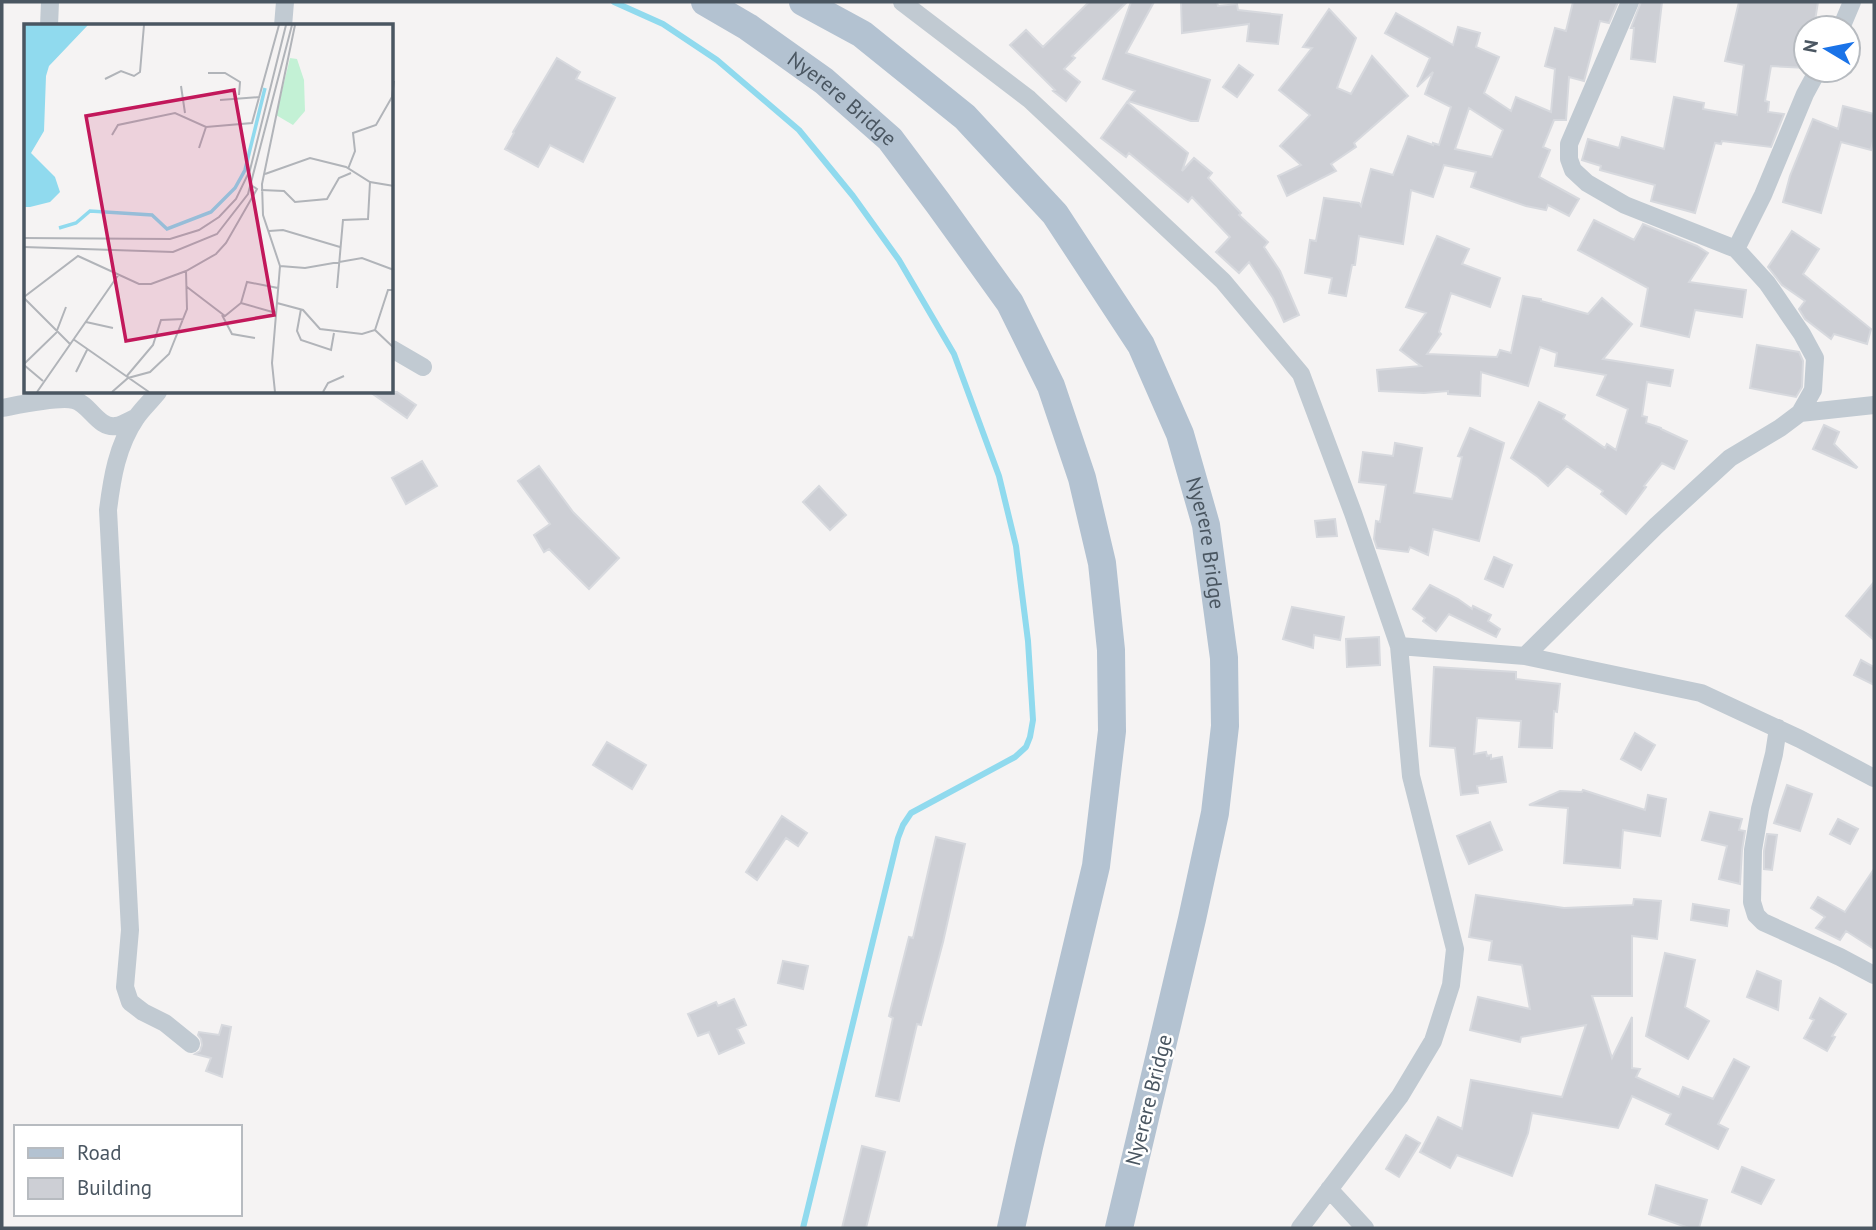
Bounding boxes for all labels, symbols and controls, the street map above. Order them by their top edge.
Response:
north arrow [1792,14,1862,84]
inset map [24,24,394,394]
text: N [1797,38,1823,54]
street label: Nyerere Bridge [782,45,902,151]
street label: Nyerere Bridge [1180,474,1231,611]
street label: Nyerere Bridge [1119,1032,1178,1168]
legend [14,1125,242,1216]
text: Road [77,1139,121,1166]
text: Building [77,1174,152,1201]

